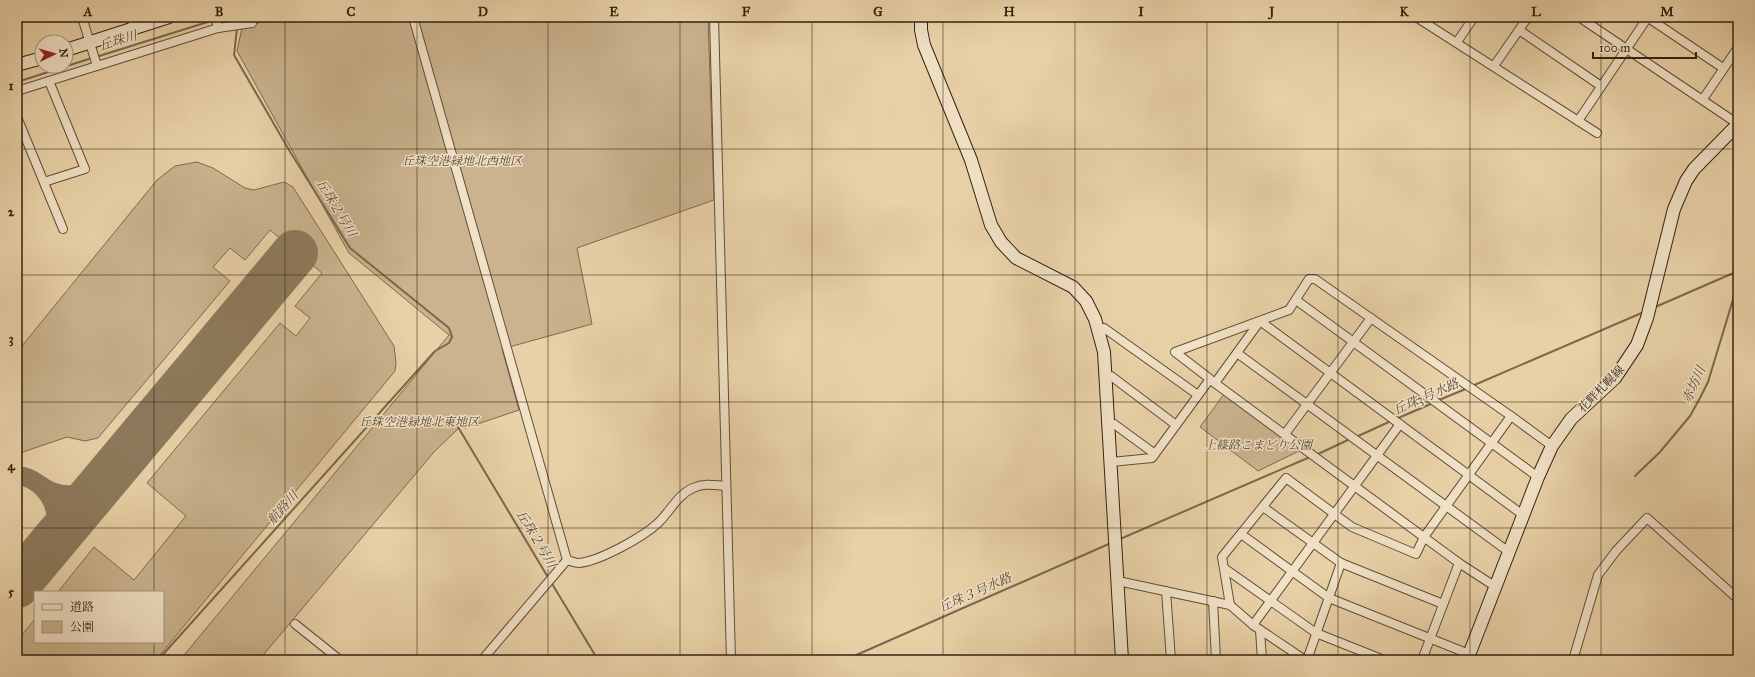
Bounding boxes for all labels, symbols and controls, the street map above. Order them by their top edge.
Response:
text: A [83,4,93,20]
text: B [215,4,224,20]
text: C [347,4,356,20]
text: D [478,4,488,20]
text: E [609,4,619,20]
text: F [742,4,751,20]
text: G [873,4,883,20]
text: H [1003,4,1015,20]
text: I [1138,4,1144,20]
text: J [1267,4,1275,20]
text: K [1399,4,1409,20]
text: L [1531,4,1541,20]
text: M [1660,4,1674,20]
water label: 丘珠川 [97,27,141,54]
north arrow [34,34,74,74]
scale bar [1593,34,1696,60]
text: 100 m [1599,41,1630,55]
text: N [57,48,70,59]
text: 1 [8,78,14,94]
park label: 丘珠空港緑地北西地区 [402,154,524,168]
water label: 丘珠２号川 [312,176,361,242]
text: 2 [8,204,15,220]
text: 3 [8,331,14,347]
water label: 赤坊川 [1679,362,1710,406]
street label: 花畔札幌線 [1575,363,1627,415]
water label: 丘珠3号水路 [1391,375,1462,419]
park label: 丘珠空港緑地北東地区 [359,415,481,429]
park label: 上篠路こまどり公園 [1204,438,1314,452]
text: 4 [7,458,15,474]
water label: 航路川 [264,487,303,528]
water label: 丘珠２号川 [512,507,561,573]
water label: 丘珠３号水路 [936,569,1015,616]
text: 5 [8,584,15,600]
legend [34,591,164,643]
text: 道路 [70,600,94,614]
text: 公園 [70,620,94,634]

